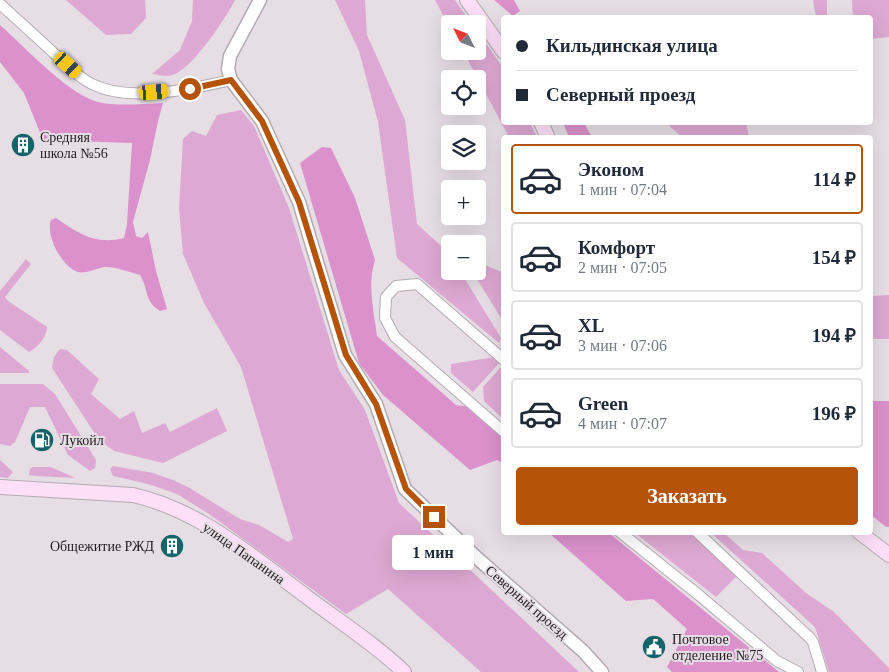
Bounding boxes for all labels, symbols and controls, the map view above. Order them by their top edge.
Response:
north arrow [441,15,486,60]
map controls [441,15,486,280]
text: Кильдинская улица [546,35,718,56]
car [51,49,84,81]
button: locate [441,70,486,115]
route start [179,78,201,100]
car [138,83,169,101]
text: Северный проезд [546,84,695,105]
button: layers [441,125,486,170]
place label: Средняя школа №56 [40,130,108,161]
building icon: Средняя школа №56 [10,132,36,158]
icon: car [518,157,563,202]
text: Эконом [578,159,644,180]
text: 114 ₽ [813,169,856,190]
button: + [441,180,486,225]
text: 1 мин · 07:04 [578,181,667,198]
button: − [441,235,486,280]
icon: car [518,235,563,280]
text: Комфорт [578,237,655,258]
text: 154 ₽ [812,247,856,268]
text: 2 мин · 07:05 [578,259,667,276]
icon: car [518,313,563,358]
text: XL [578,315,604,336]
text: 194 ₽ [812,325,856,346]
text: 3 мин · 07:06 [578,337,667,354]
icon: car [518,391,563,436]
text: Green [578,393,628,414]
text: 196 ₽ [812,403,856,424]
text: 4 мин · 07:07 [578,415,667,432]
fuel station icon: Лукойл [29,427,55,453]
place label: Лукойл [60,433,104,448]
button: Заказать [516,467,858,525]
route end [423,506,445,528]
street label: улица Папанина [200,520,288,588]
building icon: Общежитие РЖД [159,533,185,559]
callout: 1 мин [393,534,475,570]
place label: Общежитие РЖД [50,539,154,554]
text: 1 мин [412,544,454,561]
street label: Северный проезд [483,563,571,642]
place label: Почтовое отделение №75 [672,632,763,663]
public building icon: Почтовое отделение №75 [641,634,667,660]

